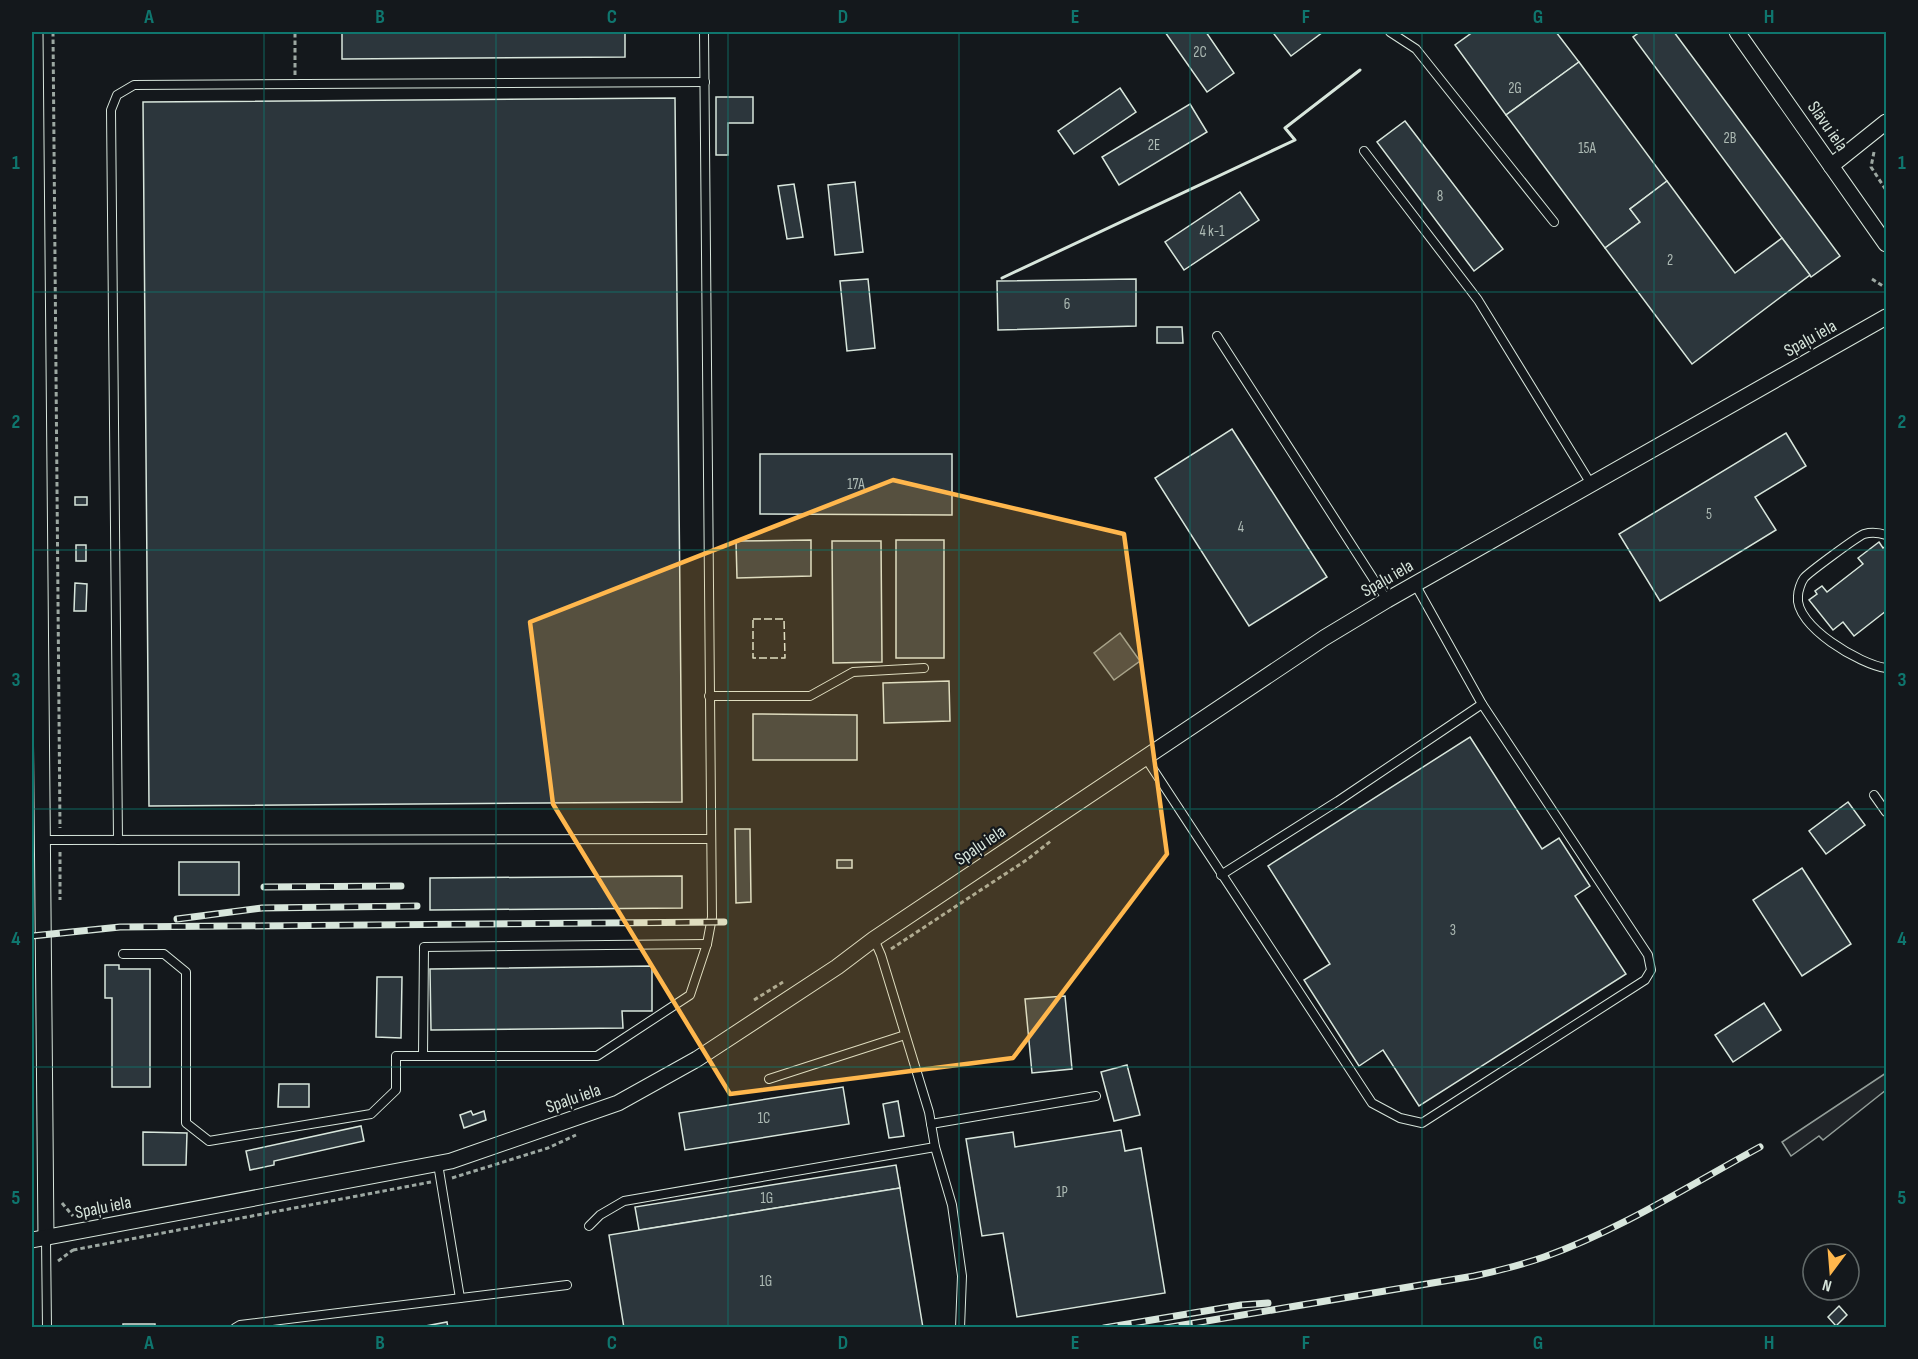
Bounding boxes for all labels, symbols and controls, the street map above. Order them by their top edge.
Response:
text: A [143,5,154,29]
text: B [375,5,385,29]
text: C [607,5,617,29]
text: D [838,5,848,29]
text: E [1071,5,1079,29]
text: F [1302,5,1310,29]
text: G [1533,5,1543,29]
text: H [1764,5,1774,29]
house number: 2C [1193,43,1207,62]
house number: 2G [1508,79,1522,98]
street label: Slāvu iela [1803,97,1852,155]
house number: 2B [1724,129,1737,148]
house number: 2E [1148,136,1160,155]
house number: 15A [1578,139,1596,158]
text: 1 [12,151,20,175]
text: 1 [1898,151,1906,175]
house number: 8 [1437,187,1443,206]
house number: 4 k-1 [1199,222,1225,241]
house number: 2 [1667,251,1673,270]
house number: 6 [1064,295,1070,314]
street label: Spaļu iela [1780,315,1840,361]
text: 2 [12,410,20,434]
text: 2 [1898,410,1906,434]
house number: 17A [847,475,865,494]
house number: 5 [1706,505,1712,524]
house number: 4 [1238,518,1244,537]
street label: Spaļu iela [1357,555,1417,602]
text: 3 [12,668,21,692]
text: 3 [1898,668,1907,692]
street label: Spaļu iela [951,821,1010,870]
house number: 3 [1450,921,1456,940]
text: 4 [11,927,21,951]
text: 4 [1897,927,1907,951]
street label: Spaļu iela [543,1079,603,1118]
house number: 1C [758,1109,770,1128]
house number: 1P [1056,1183,1068,1202]
text: 5 [12,1186,21,1210]
text: 5 [1898,1186,1907,1210]
house number: 1G [761,1189,773,1208]
street label: Spaļu iela [73,1192,133,1223]
north arrow [1801,1242,1861,1302]
house number: 1G [760,1272,772,1291]
text: N [1821,1275,1834,1295]
text: A [143,1331,154,1355]
text: B [375,1331,385,1355]
text: C [607,1331,617,1355]
text: D [838,1331,848,1355]
text: E [1071,1331,1079,1355]
text: F [1302,1331,1310,1355]
text: G [1533,1331,1543,1355]
text: H [1764,1331,1774,1355]

